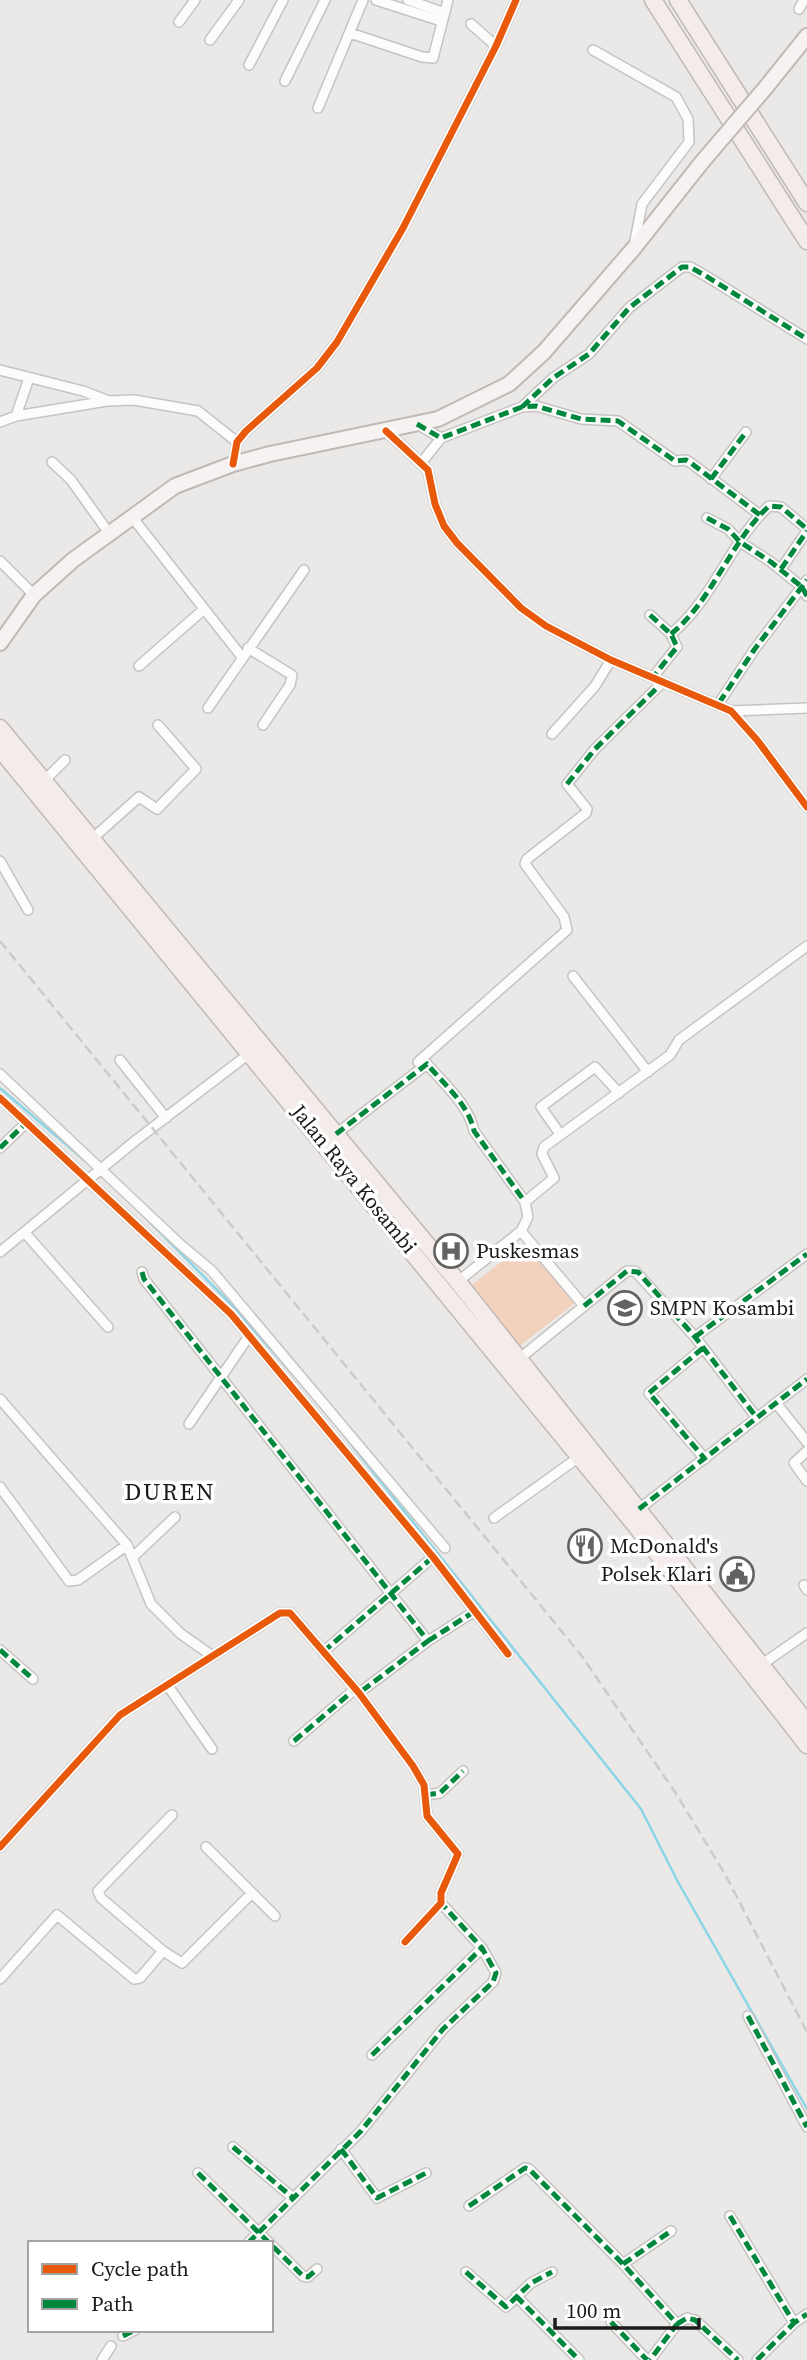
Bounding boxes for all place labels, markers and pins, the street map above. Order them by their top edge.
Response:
hospital icon: Puskesmas [432,1232,470,1270]
place label: Puskesmas [476,1236,579,1265]
school or university icon: SMPN Kosambi [606,1289,644,1327]
place label: SMPN Kosambi [650,1293,794,1322]
restaurant icon: McDonald's [566,1527,604,1565]
place label: McDonald's [610,1531,718,1560]
public building icon: Polsek Klari [718,1555,756,1593]
place label: Polsek Klari [601,1559,712,1588]

